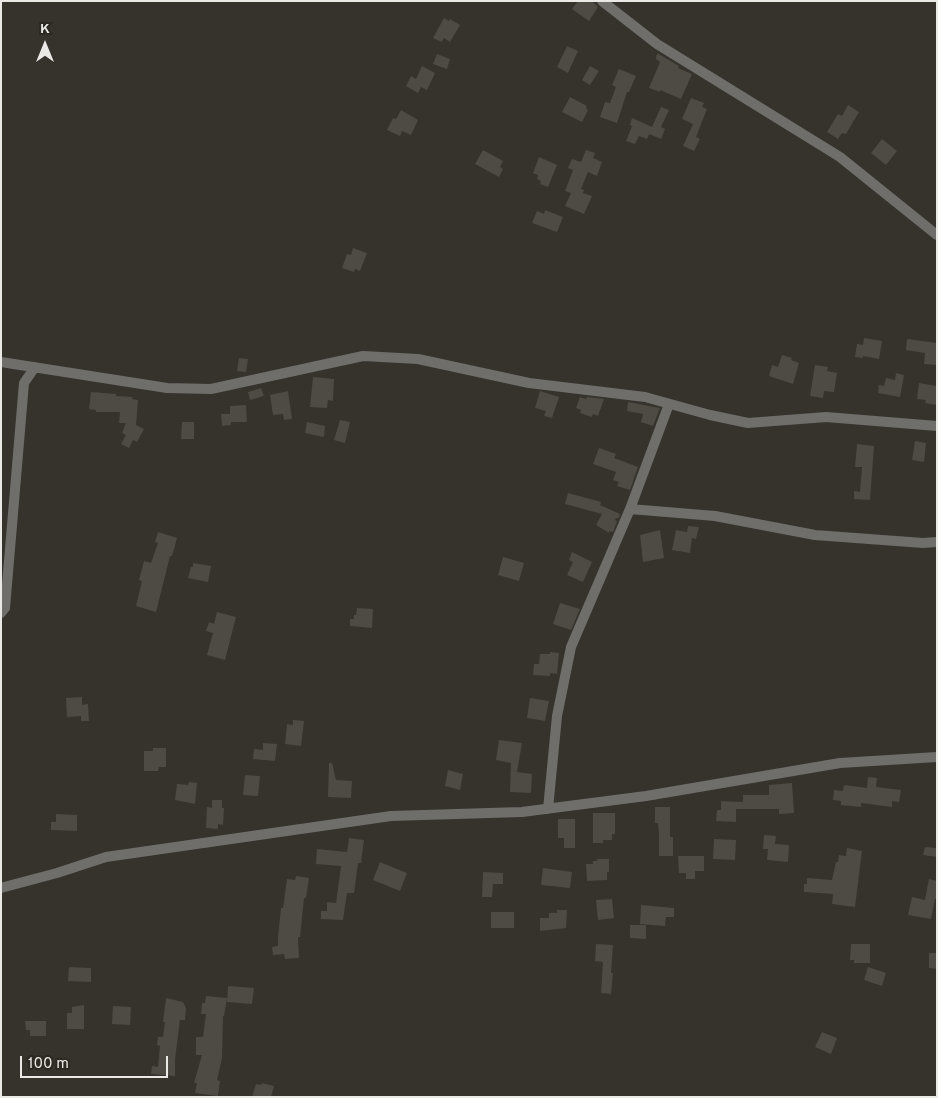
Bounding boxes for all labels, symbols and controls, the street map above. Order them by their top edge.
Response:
north arrow [20,20,70,70]
text: K [40,21,50,38]
scale bar [22,1046,170,1078]
text: 100 m [28,1055,69,1074]

